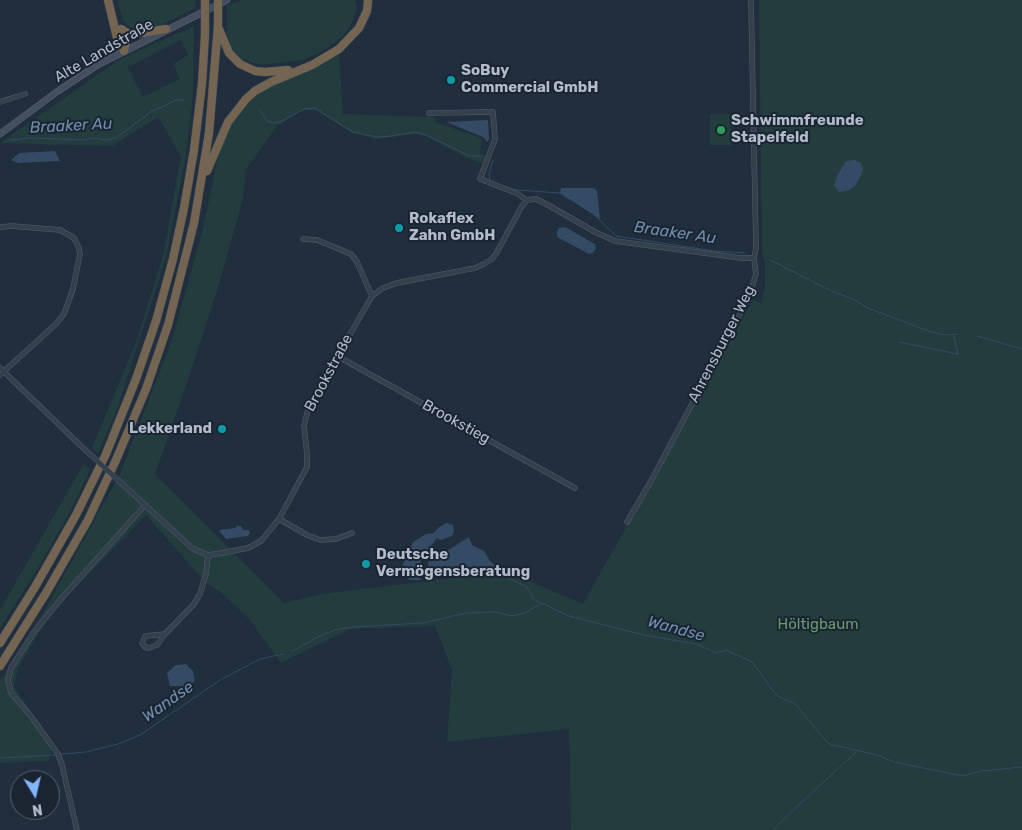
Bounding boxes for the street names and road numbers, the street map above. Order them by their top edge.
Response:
street label: Alte Landstraße [51,15,157,87]
street label: Ahrensburger Weg [685,282,759,406]
street label: Brookstraße [301,331,357,415]
street label: Brookstieg [419,396,493,448]

